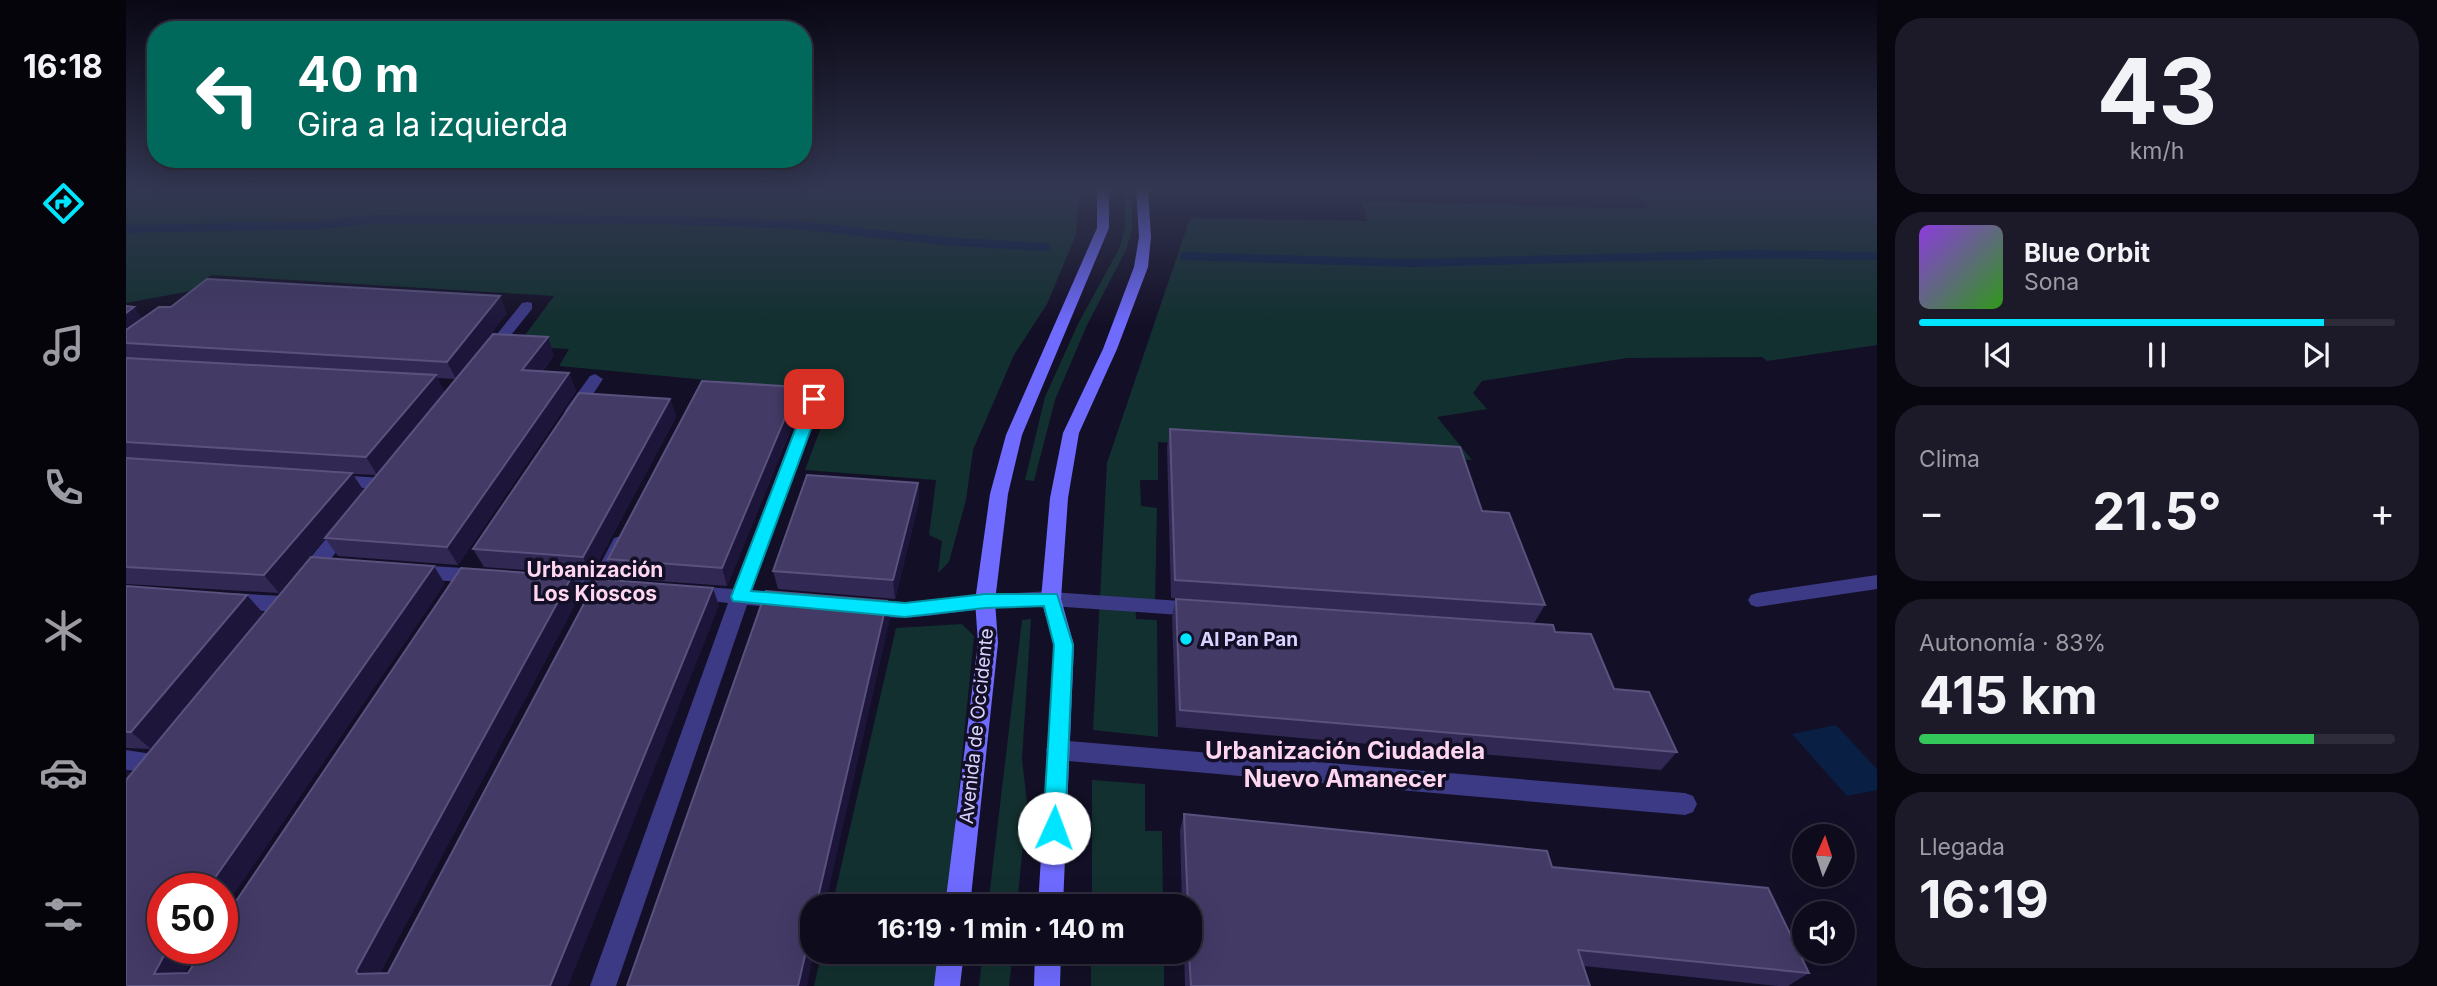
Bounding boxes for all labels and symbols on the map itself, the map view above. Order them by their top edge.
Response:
pin [784,369,844,429]
district label: Urbanización Los Kioscos [527,557,663,606]
street label: Avenida de Occidente [955,627,998,825]
place label: Al Pan Pan [1200,628,1298,651]
marker: Al Pan Pan [1178,631,1194,647]
district label: Urbanización Ciudadela Nuevo Amanecer [1205,736,1485,793]
position arrow [1017,791,1091,865]
north arrow [1792,824,1855,887]
speed limit sign: 50 [147,873,238,964]

